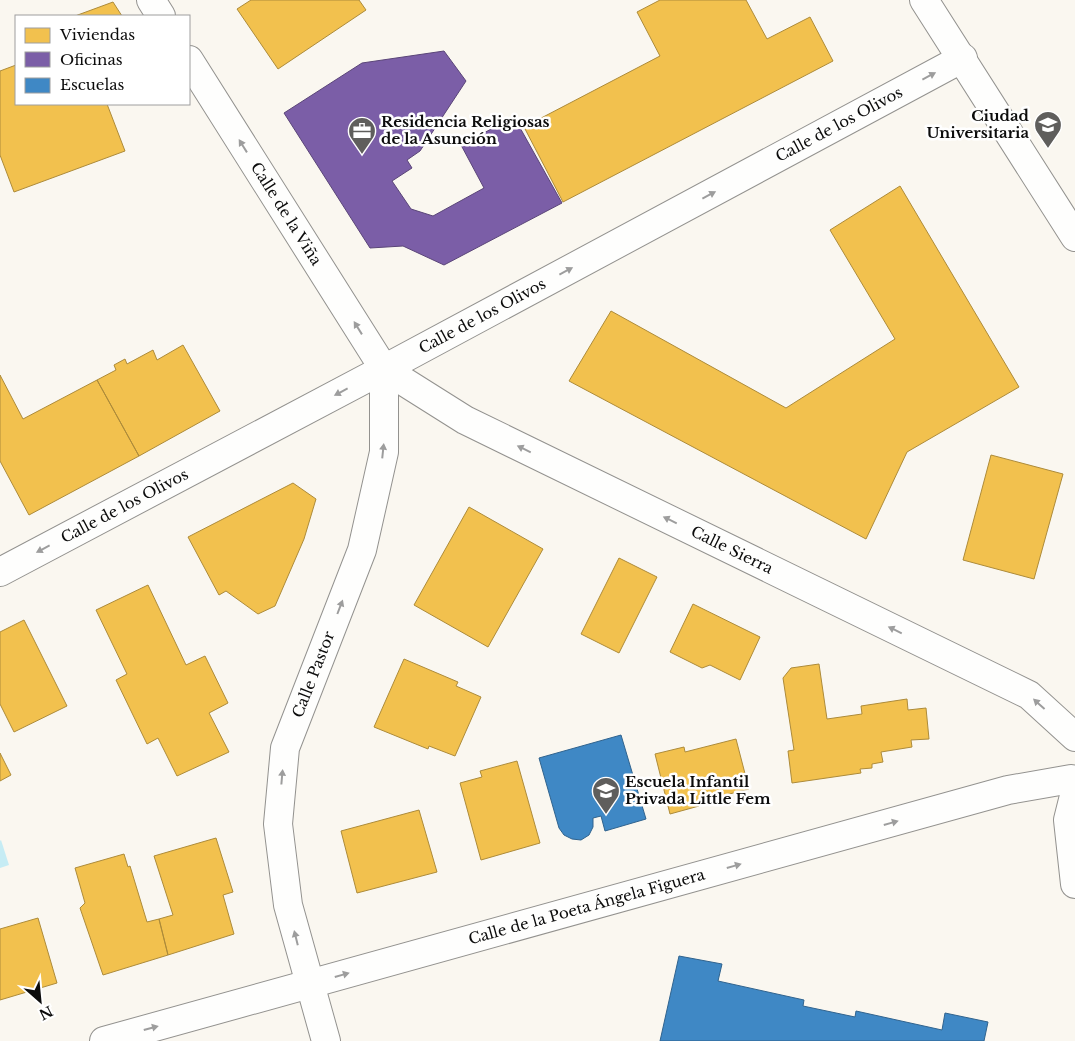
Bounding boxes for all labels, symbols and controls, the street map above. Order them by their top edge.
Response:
legend [15,15,190,105]
text: Viviendas [59,25,135,44]
text: Oficinas [60,50,123,69]
one-way arrow [922,72,936,80]
text: Escuelas [60,75,125,94]
street label: Calle de los Olivos [772,82,906,166]
place label: Ciudad Universitaria [927,106,1030,142]
school or university icon: Ciudad Universitaria [1033,110,1063,149]
place label: Residencia Religiosas de la Asunción [381,112,550,148]
office icon: Residencia Religiosas de la Asunción [347,116,377,155]
one-way arrow [239,139,248,153]
street label: Calle de la Viña [247,159,327,269]
one-way arrow [702,190,716,199]
one-way arrow [559,267,572,276]
street label: Calle de los Olivos [415,274,549,358]
one-way arrow [353,321,363,334]
one-way arrow [334,388,348,396]
one-way arrow [379,443,387,459]
one-way arrow [517,444,531,452]
street label: Calle de los Olivos [58,464,192,547]
one-way arrow [663,516,677,524]
street label: Calle Sierra [688,522,777,578]
one-way arrow [36,545,49,554]
one-way arrow [336,600,344,614]
one-way arrow [888,626,902,634]
street label: Calle Pastor [288,628,339,720]
one-way arrow [1033,698,1045,710]
one-way arrow [278,769,286,785]
place label: Escuela Infantil Privada Little Fem [625,772,771,808]
school or university icon: Escuela Infantil Privada Little Fem [591,776,621,815]
one-way arrow [883,818,898,826]
one-way arrow [727,862,742,870]
street label: Calle de la Poeta Ángela Figuera [466,864,708,948]
one-way arrow [292,930,300,945]
one-way arrow [334,971,349,979]
north arrow [15,976,65,1026]
text: N [36,1002,56,1024]
one-way arrow [144,1024,159,1032]

